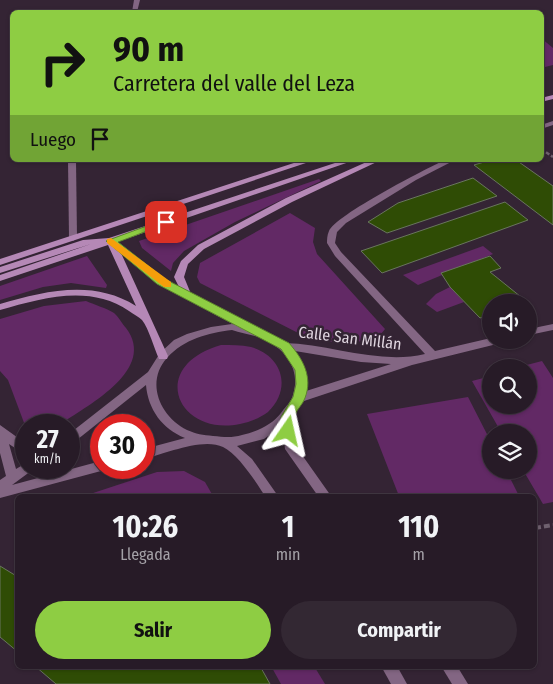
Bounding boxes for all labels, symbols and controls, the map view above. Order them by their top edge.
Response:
text: 90 m [113,28,184,70]
icon: right [30,30,95,95]
text: Carretera del valle del Leza [113,70,355,97]
icon: arrive [86,125,114,153]
text: Luego [30,128,76,151]
pin [145,201,187,243]
icon: arrive [152,208,180,236]
map controls [482,294,537,479]
button: sound [482,294,537,349]
street label: Calle San Millán [297,322,403,354]
button: search [482,359,537,414]
position arrow [261,404,313,456]
speed limit sign: 30 [90,414,155,479]
button: layers [482,424,537,479]
text: 27 [36,425,59,455]
text: km/h [34,452,61,466]
text: 10:26 [113,509,178,545]
text: 1 [282,509,294,545]
text: 110 [398,509,439,545]
text: Llegada [120,545,171,564]
text: min [276,545,301,564]
text: m [413,545,425,564]
button: Salir [35,601,271,659]
button: Compartir [281,601,517,659]

